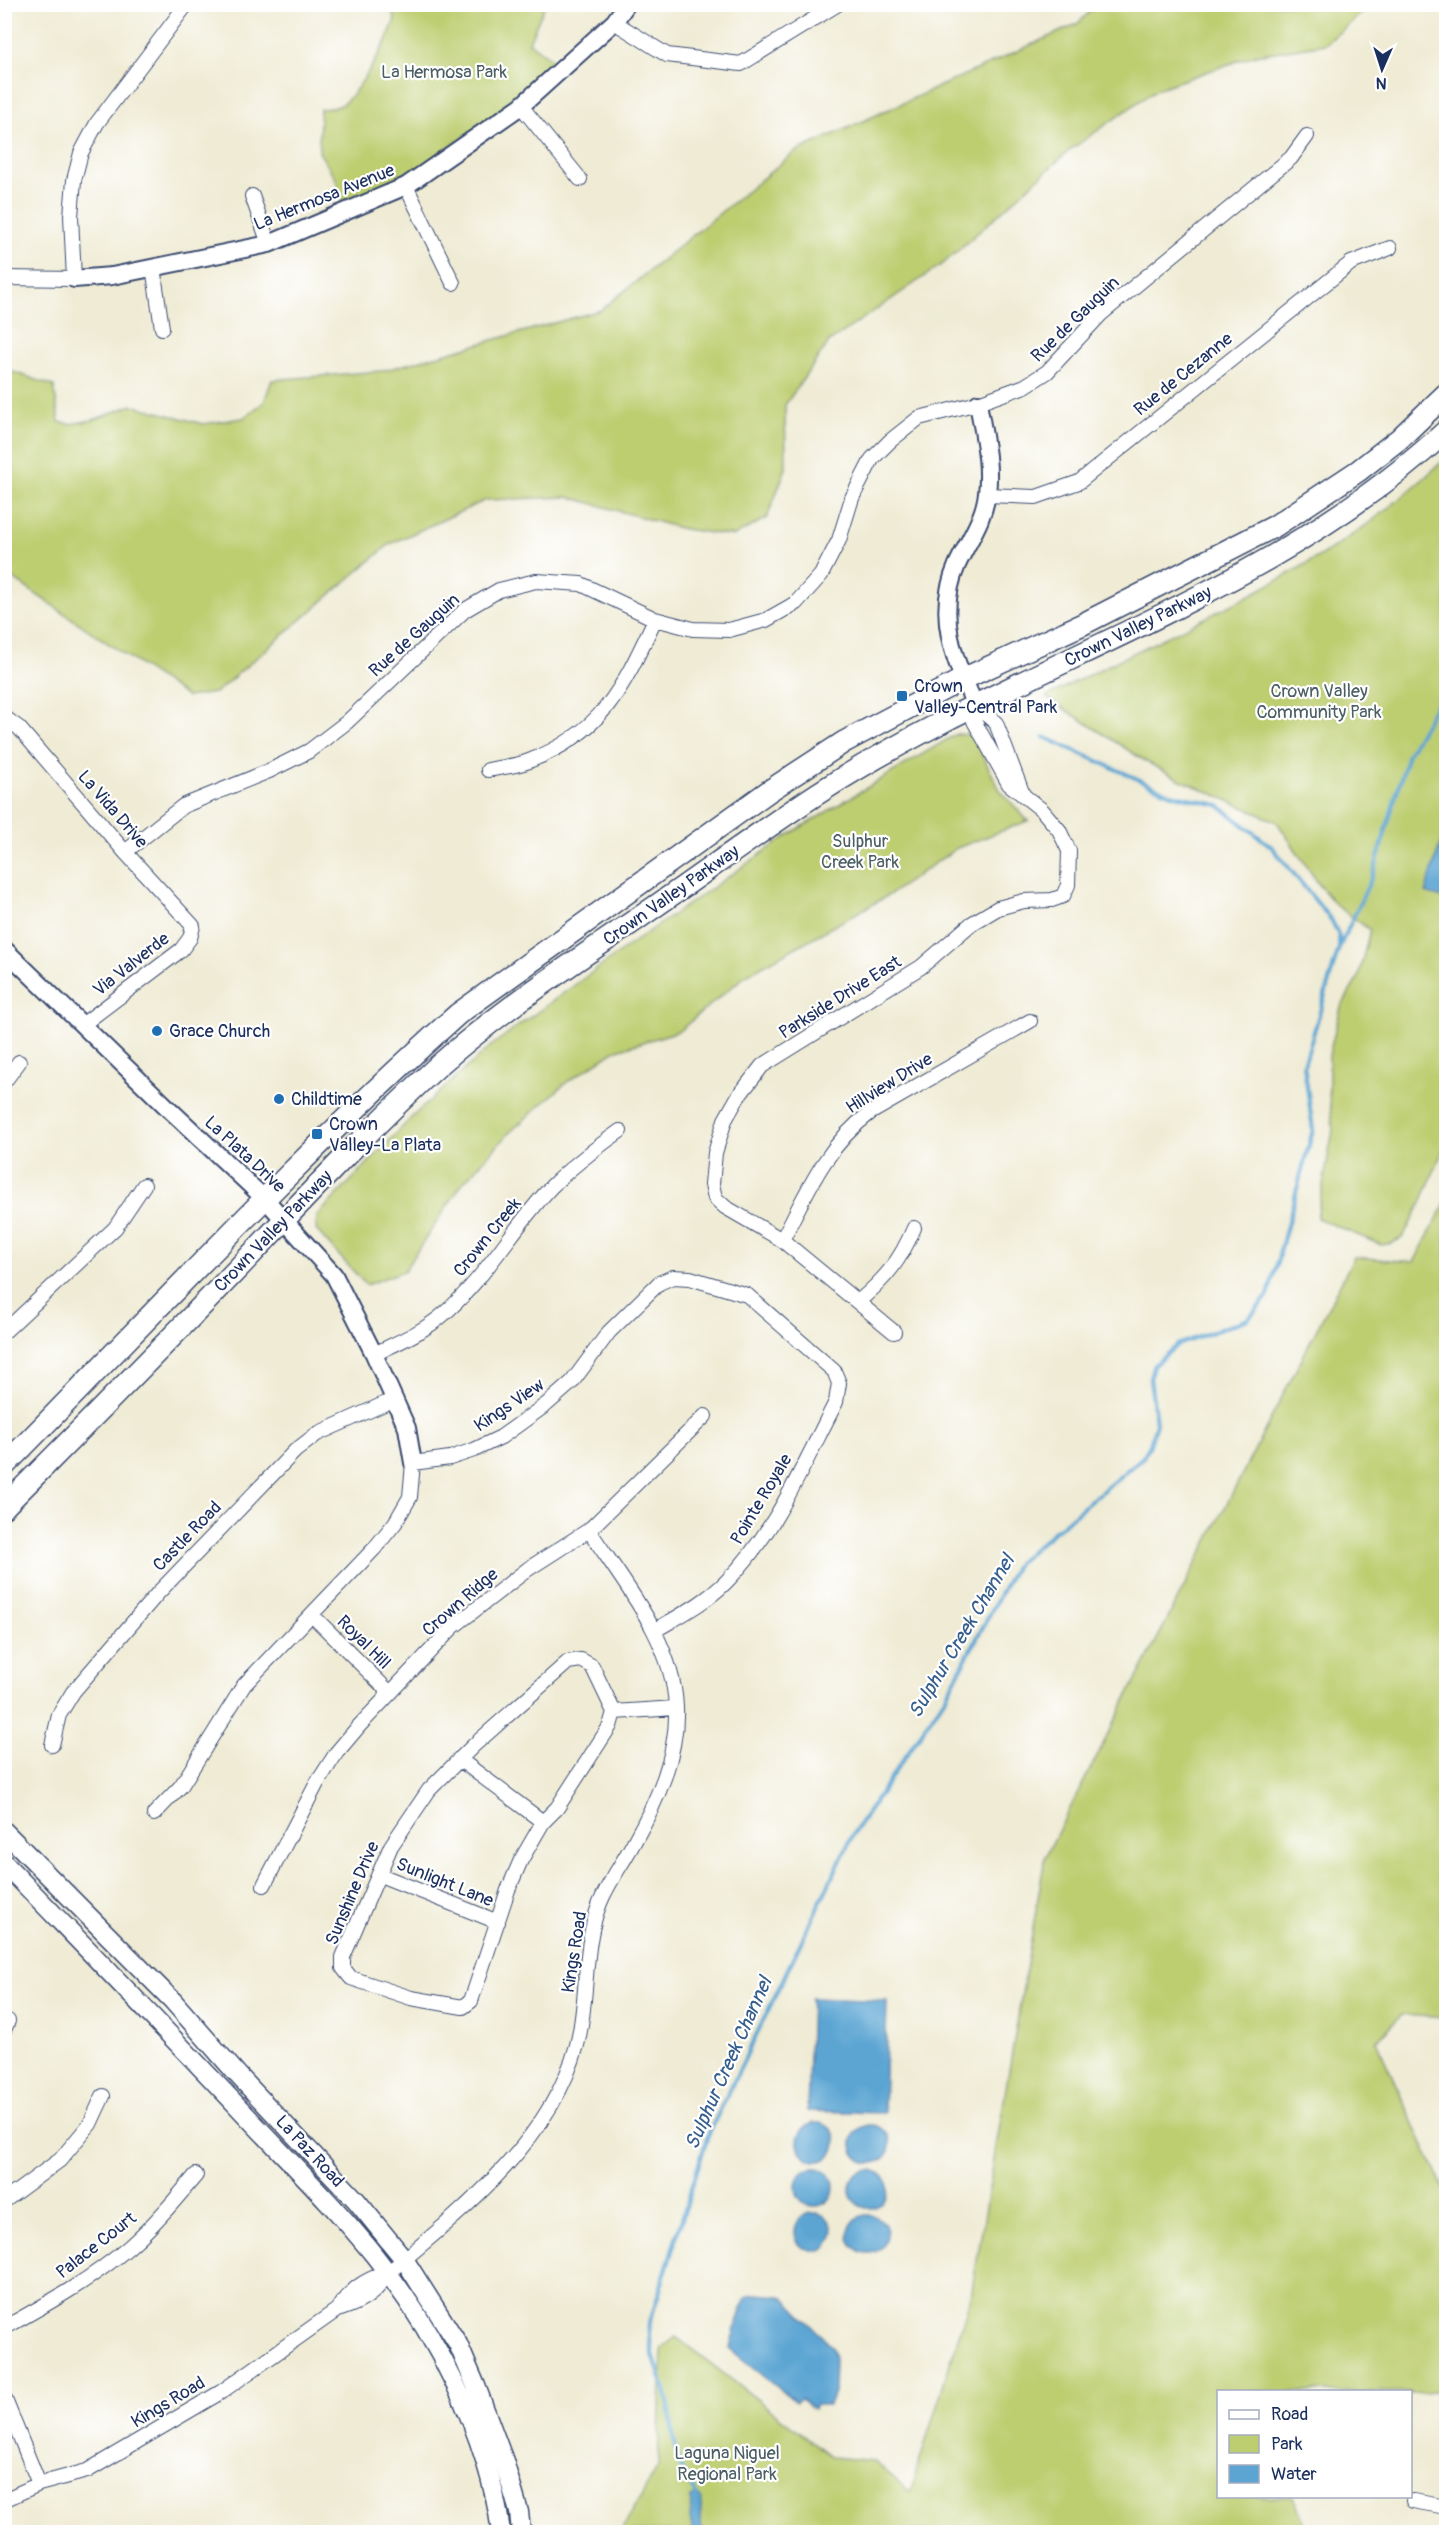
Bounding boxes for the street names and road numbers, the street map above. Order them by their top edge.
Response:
street label: La Hermosa Avenue [250,159,398,236]
street label: Rue de Gauguin [1026,271,1124,367]
street label: Rue de Cezanne [1129,327,1237,421]
street label: Crown Valley Parkway [1061,581,1216,672]
street label: Rue de Gauguin [364,589,465,682]
street label: La Vida Drive [72,766,153,853]
street label: Crown Valley Parkway [599,840,744,951]
street label: Via Valverde [89,927,174,1001]
street label: Parkside Drive East [775,950,906,1044]
street label: Hillview Drive [842,1048,937,1119]
street label: La Plata Drive [199,1111,290,1198]
street label: Crown Valley Parkway [209,1165,338,1297]
street label: Crown Creek [448,1193,527,1282]
street label: Kings View [470,1373,549,1437]
street label: Pointe Royale [725,1450,798,1549]
street label: Castle Road [148,1496,227,1576]
street label: Crown Ridge [418,1563,503,1642]
street label: Royal Hill [332,1610,396,1674]
street label: Sunshine Drive [320,1838,385,1949]
street label: Sunlight Lane [393,1852,497,1912]
street label: Kings Road [557,1910,592,1995]
street label: La Paz Road [270,2110,349,2192]
street label: Palace Court [52,2206,142,2284]
street label: Kings Road [127,2371,209,2433]

